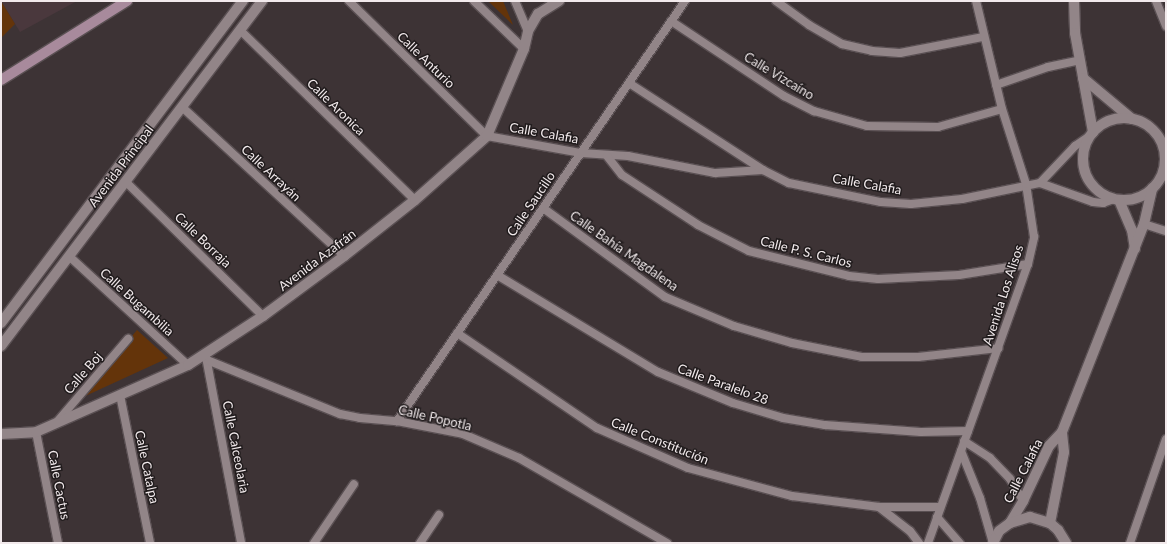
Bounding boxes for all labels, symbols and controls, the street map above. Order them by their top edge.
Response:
street label: Calle Anturio [394,28,458,92]
street label: Calle Vizcaíno [741,49,817,103]
street label: Calle Aronica [304,75,368,139]
street label: Calle Calafia [508,119,580,147]
street label: Avenida Principal [85,122,157,210]
street label: Calle Arrayán [238,141,304,205]
street label: Calle Saucillo [504,169,558,239]
street label: Calle Calafia [831,170,903,198]
street label: Calle Bahía Magdalena [567,208,681,294]
street label: Calle Borraja [171,209,235,271]
street label: Avenida Azafrán [275,226,359,294]
street label: Calle P. S. Carlos [759,233,853,271]
street label: Avenida Los Alisos [979,243,1027,347]
street label: Calle Bugambilia [97,265,177,339]
street label: Calle Boj [61,349,105,397]
street label: Calle Paralelo 28 [676,360,770,408]
street label: Calle Calceolaria [219,399,253,495]
street label: Calle Popotla [397,402,473,434]
street label: Calle Constitución [609,414,711,468]
street label: Calle Catalpa [132,429,162,505]
street label: Calle Calafia [1000,436,1046,506]
street label: Calle Cactus [45,449,73,521]

